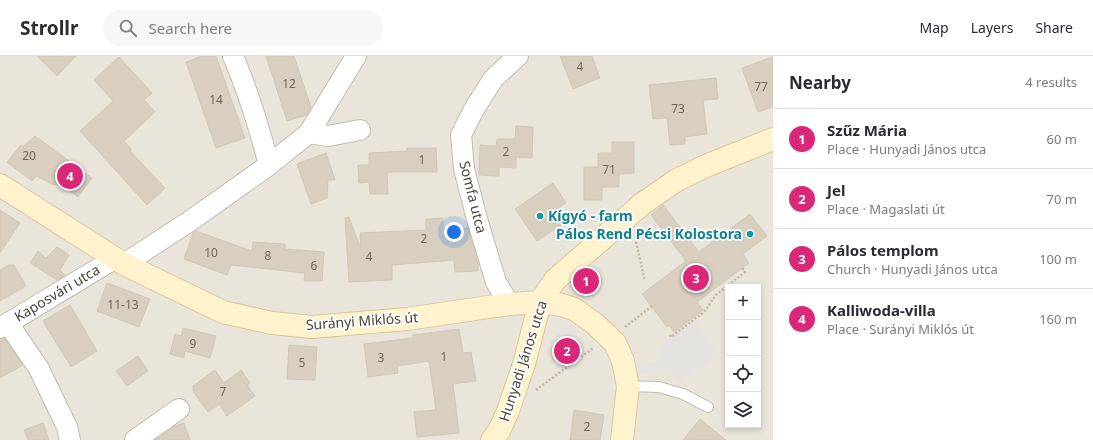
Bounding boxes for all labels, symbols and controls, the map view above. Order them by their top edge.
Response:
search box [103,10,383,46]
text: Strollr [20,15,79,41]
icon: search [117,17,139,39]
text: Search here [149,18,232,38]
text: Map [920,18,949,37]
text: Layers [971,18,1013,37]
text: Share [1035,18,1073,37]
house number: 4 [577,58,584,75]
text: Nearby [789,71,851,94]
text: 4 results [1025,73,1077,91]
house number: 12 [282,75,296,92]
house number: 77 [754,78,768,95]
house number: 14 [209,91,223,108]
house number: 73 [671,100,685,117]
text: Szűz Mária [827,120,907,140]
text: 1 [798,130,806,148]
text: 60 m [1047,130,1077,148]
text: Place · Hunyadi János utca [827,140,986,158]
house number: 2 [503,143,510,160]
house number: 20 [22,147,36,164]
house number: 1 [419,151,425,168]
street label: Somfa utca [455,159,492,235]
pin: 4 [57,161,83,191]
house number: 71 [602,161,616,178]
text: Jel [827,180,845,200]
text: 2 [798,190,806,208]
text: 70 m [1047,190,1077,208]
text: Place · Magaslati út [827,200,945,218]
place label: Kígyó - farm [548,206,633,225]
marker: Kígyó - farm [535,211,545,221]
your location [444,222,464,242]
place label: Pálos Rend Pécsi Kolostora [556,224,742,243]
marker: Pálos Rend Pécsi Kolostora [745,229,755,239]
house number: 2 [421,230,428,247]
text: Pálos templom [827,240,939,260]
house number: 10 [204,244,218,261]
house number: 8 [265,247,272,264]
house number: 4 [366,248,373,265]
text: 3 [798,250,806,268]
text: 100 m [1039,250,1077,268]
house number: 6 [311,257,318,274]
street label: Kaposvári utca [10,260,103,326]
text: Church · Hunyadi János utca [827,260,998,278]
pin: 3 [683,263,709,293]
pin: 1 [573,266,599,296]
map controls [725,284,761,428]
button: + [725,284,761,320]
house number: 11-13 [107,296,139,313]
street label: Hunyadi János utca [494,298,551,424]
text: Kalliwoda-villa [827,300,936,320]
street label: Surányi Miklós út [305,307,419,334]
text: 4 [798,310,806,328]
text: 160 m [1039,310,1077,328]
button: − [725,320,761,356]
text: Place · Surányi Miklós út [827,320,974,338]
house number: 9 [190,335,197,352]
pin: 2 [554,336,580,366]
house number: 1 [441,348,447,365]
house number: 3 [378,349,385,366]
house number: 5 [299,354,306,371]
button: locate [725,356,761,392]
house number: 7 [220,383,227,400]
button: layers [725,392,761,428]
house number: 2 [584,418,591,435]

